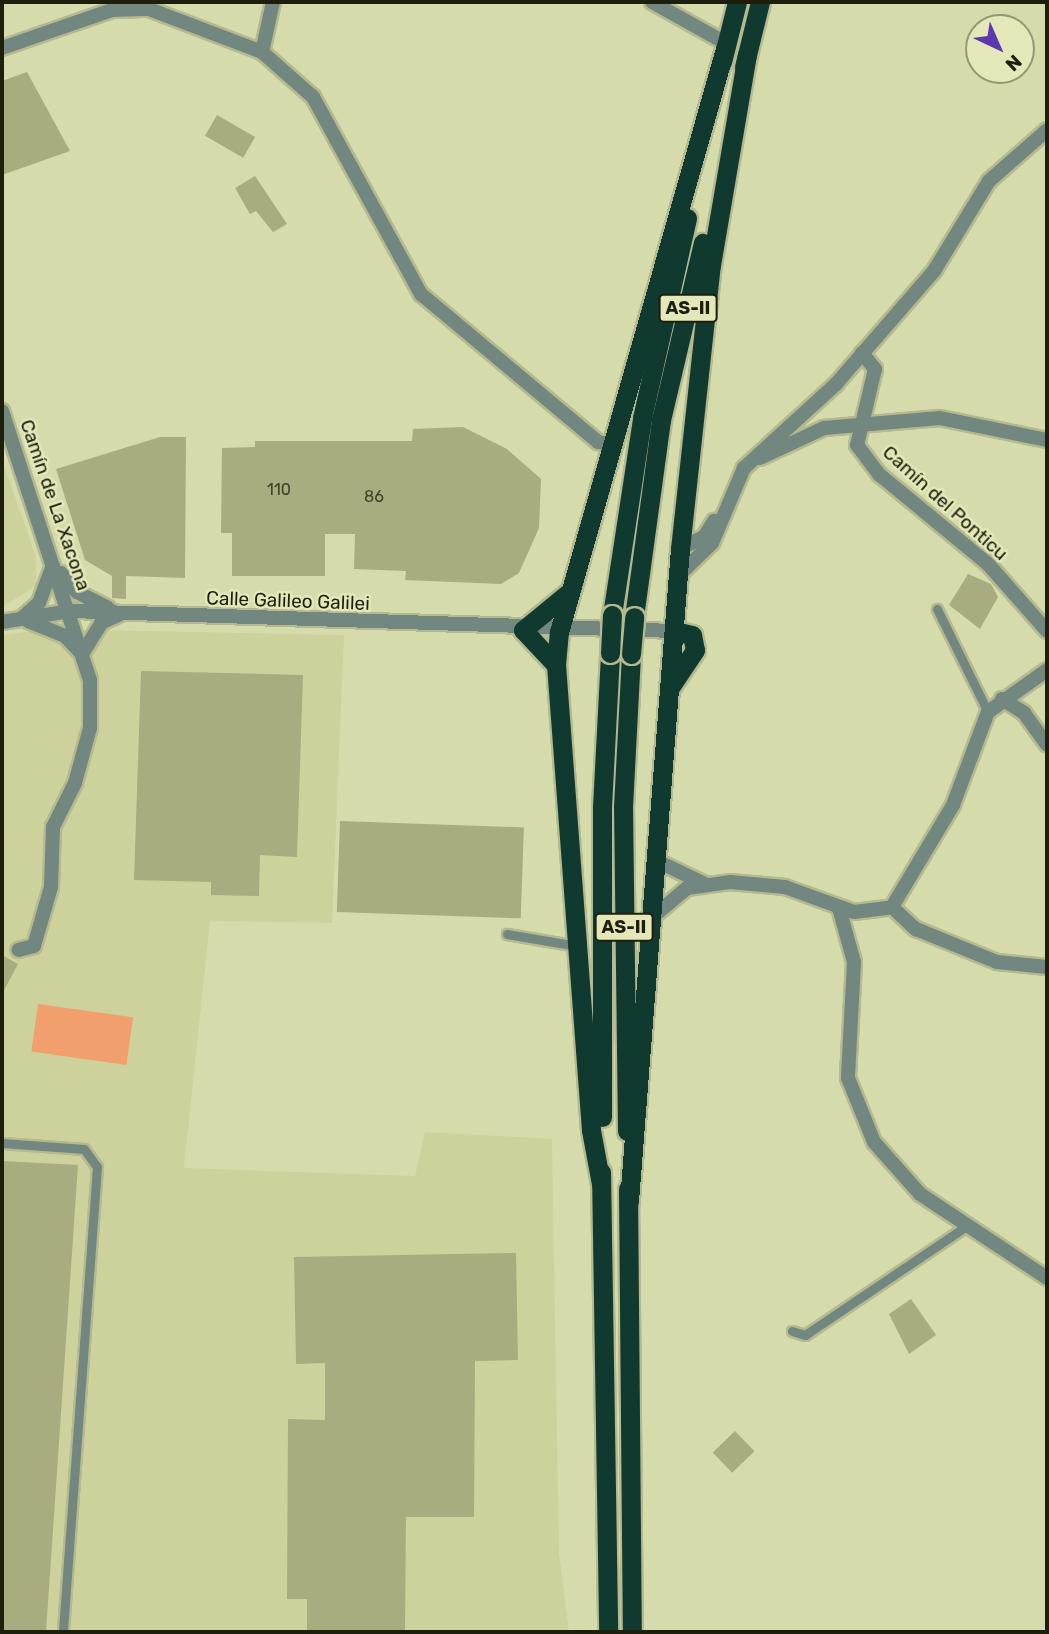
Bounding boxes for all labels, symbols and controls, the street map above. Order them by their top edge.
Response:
north arrow [965,14,1035,84]
text: N [1001,50,1026,76]
road number: AS-II [658,294,718,322]
street label: Camín de La Xacona [15,417,95,593]
street label: Camín del Ponticu [878,441,1012,565]
house number: 110 [267,480,291,500]
house number: 86 [364,487,384,507]
street label: Calle Galileo Galilei [206,587,370,615]
road number: AS-II [594,912,654,942]

